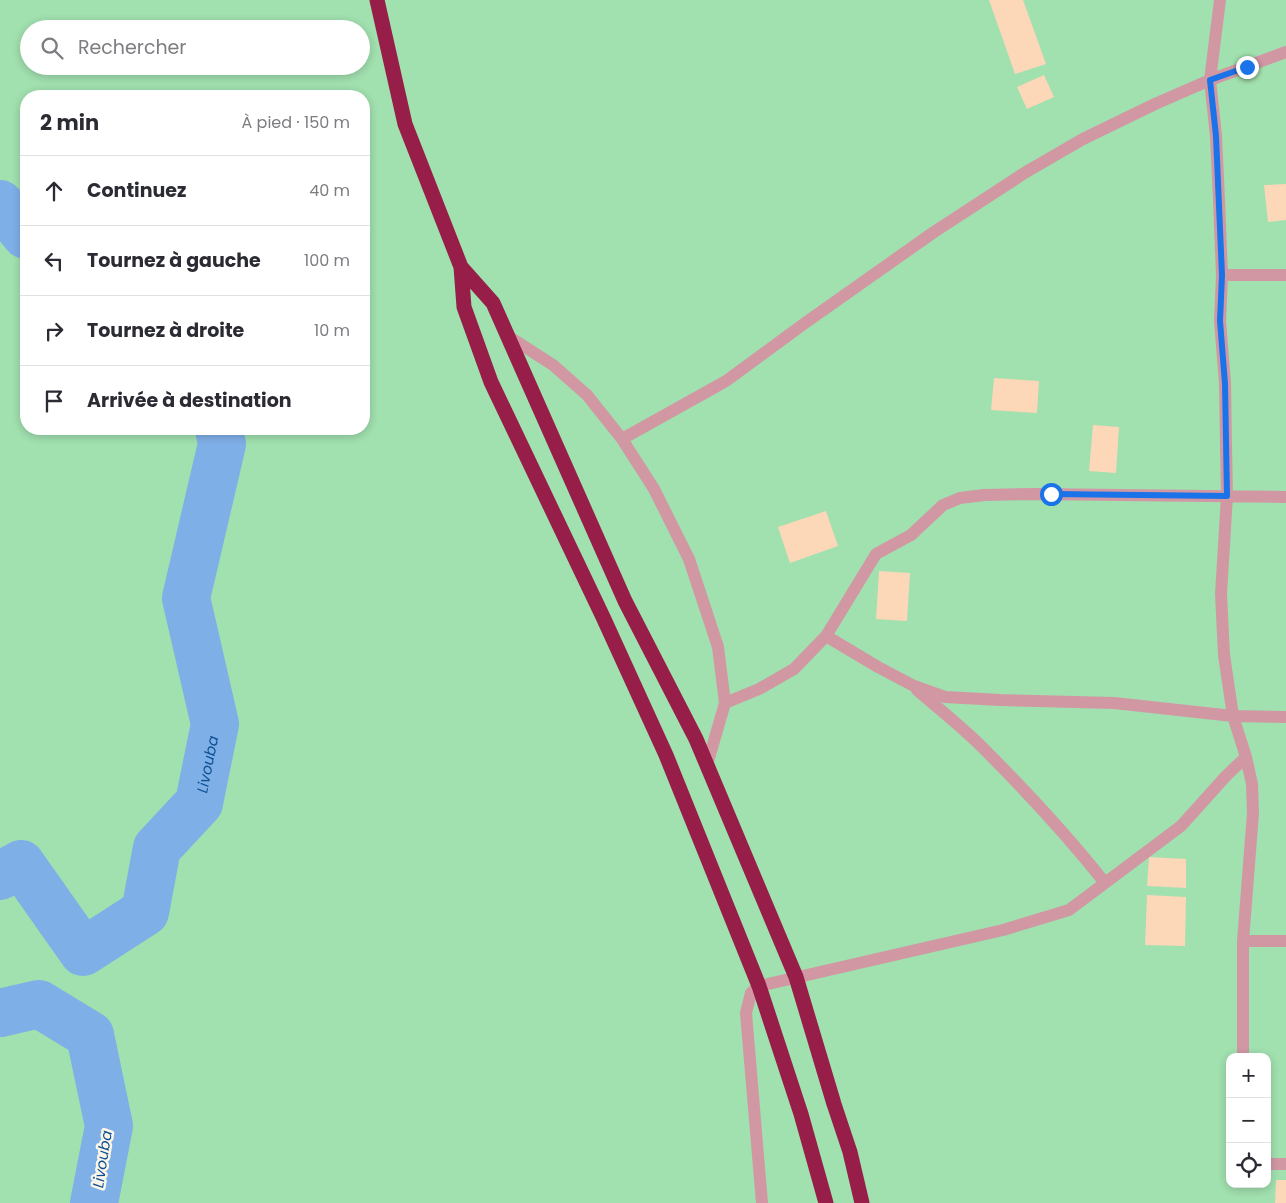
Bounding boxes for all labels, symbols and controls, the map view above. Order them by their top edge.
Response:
search box [20,20,370,75]
icon: search [38,34,66,62]
text: Rechercher [78,34,186,61]
route end [1236,56,1259,79]
text: 2 min [40,108,99,137]
text: À pied · 150 m [242,111,350,134]
icon: ahead [40,177,68,205]
text: Continuez [87,177,186,204]
text: 40 m [309,179,350,202]
icon: left [40,247,68,275]
text: Tournez à gauche [87,247,261,274]
text: 100 m [304,249,350,272]
icon: right [40,317,68,345]
text: Tournez à droite [87,317,244,344]
text: 10 m [314,319,350,342]
icon: arrive [40,387,68,415]
text: Arrivée à destination [87,387,292,414]
route start [1040,483,1063,506]
water label: Livouba [191,734,223,795]
map controls [1226,1053,1271,1188]
button: + [1226,1053,1271,1098]
button: − [1226,1098,1271,1143]
water label: Livouba [87,1129,117,1189]
button: locate [1226,1143,1271,1188]

